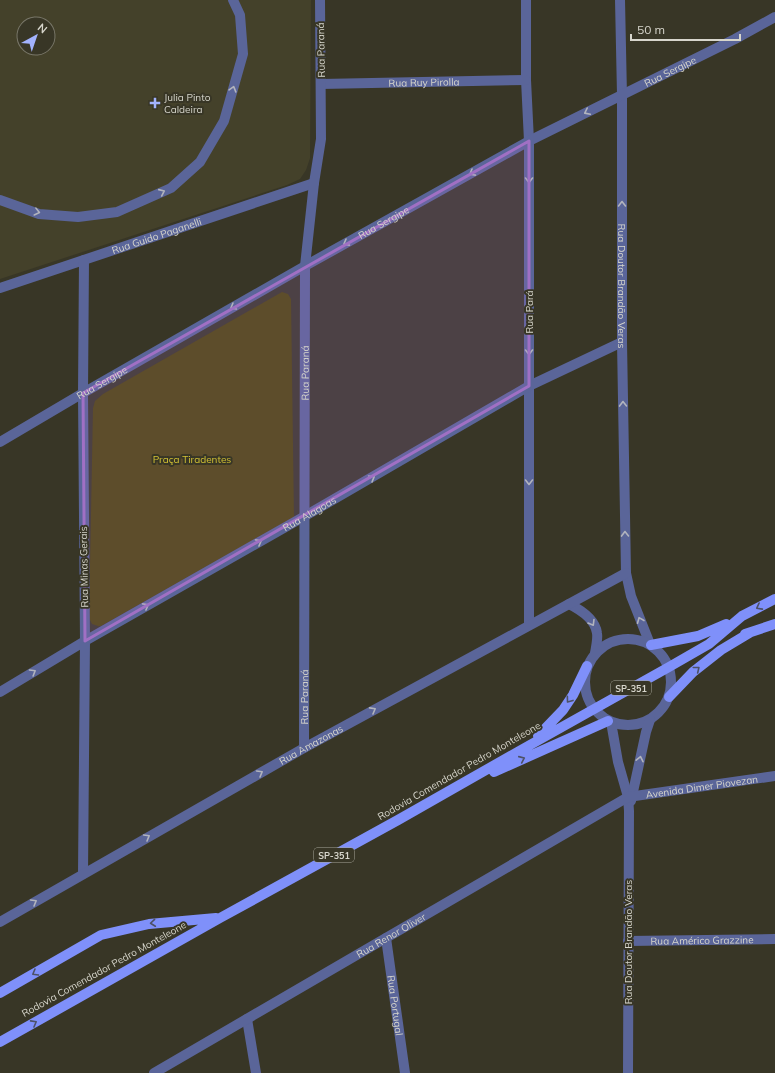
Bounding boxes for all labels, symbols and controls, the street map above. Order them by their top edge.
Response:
north arrow [16,16,56,56]
scale bar [631,16,740,42]
text: N [35,20,50,36]
street label: Rua Paraná [314,22,328,78]
text: 50 m [637,22,665,37]
street label: Rua Sergipe [642,53,698,90]
street label: Rua Ruy Pirolla [388,75,460,89]
one-way arrow [228,85,237,92]
place label: Julia Pinto Caldeira [164,91,211,116]
marker: Julia Pinto Caldeira [149,97,161,109]
one-way arrow [584,107,591,115]
one-way arrow [469,168,476,175]
one-way arrow [525,177,533,183]
one-way arrow [157,189,165,197]
one-way arrow [618,201,626,207]
street label: Rua Sergipe [356,203,411,242]
one-way arrow [33,208,40,216]
street label: Rua Guido Paganelli [110,215,203,257]
street label: Rua Doutor Brandão Veras [616,224,629,349]
one-way arrow [343,238,350,245]
street label: Rua Pará [523,290,536,334]
one-way arrow [230,302,237,309]
street label: Rua Paraná [298,345,311,401]
one-way arrow [525,349,533,355]
street label: Rua Sergipe [74,363,129,402]
one-way arrow [619,401,627,407]
park label: Praça Tiradentes [153,453,231,466]
one-way arrow [367,475,375,482]
one-way arrow [525,479,533,485]
street label: Rua Alagoas [280,493,338,534]
street label: Rua Minas Gerais [77,526,91,608]
one-way arrow [621,531,629,537]
one-way arrow [255,540,262,547]
one-way arrow [755,603,763,610]
one-way arrow [142,604,149,611]
one-way arrow [637,617,645,624]
one-way arrow [587,619,594,626]
one-way arrow [692,667,699,674]
one-way arrow [29,669,36,676]
street label: Rua Paraná [298,669,311,725]
road number: SP-351 [611,681,651,695]
one-way arrow [567,696,574,703]
one-way arrow [369,707,376,715]
street label: Rodovia Comendador Pedro Monteleone [375,719,543,823]
street label: Rua Amazonas [277,722,345,767]
one-way arrow [518,756,526,764]
one-way arrow [636,756,644,762]
one-way arrow [255,771,263,778]
street label: Avenida Dimer Piovezan [645,772,759,801]
one-way arrow [142,835,150,842]
road number: SP-351 [314,848,354,862]
street label: Rua Doutor Brandão Veras [622,880,635,1004]
one-way arrow [30,899,37,906]
street label: Rua Renor Oliver [354,910,428,960]
street label: Rodovia Comendador Pedro Monteleone [19,918,189,1020]
one-way arrow [150,919,156,928]
street label: Rua Américo Grazzine [650,933,754,947]
one-way arrow [31,968,39,976]
street label: Rua Portugal [385,974,406,1036]
one-way arrow [30,1020,37,1027]

